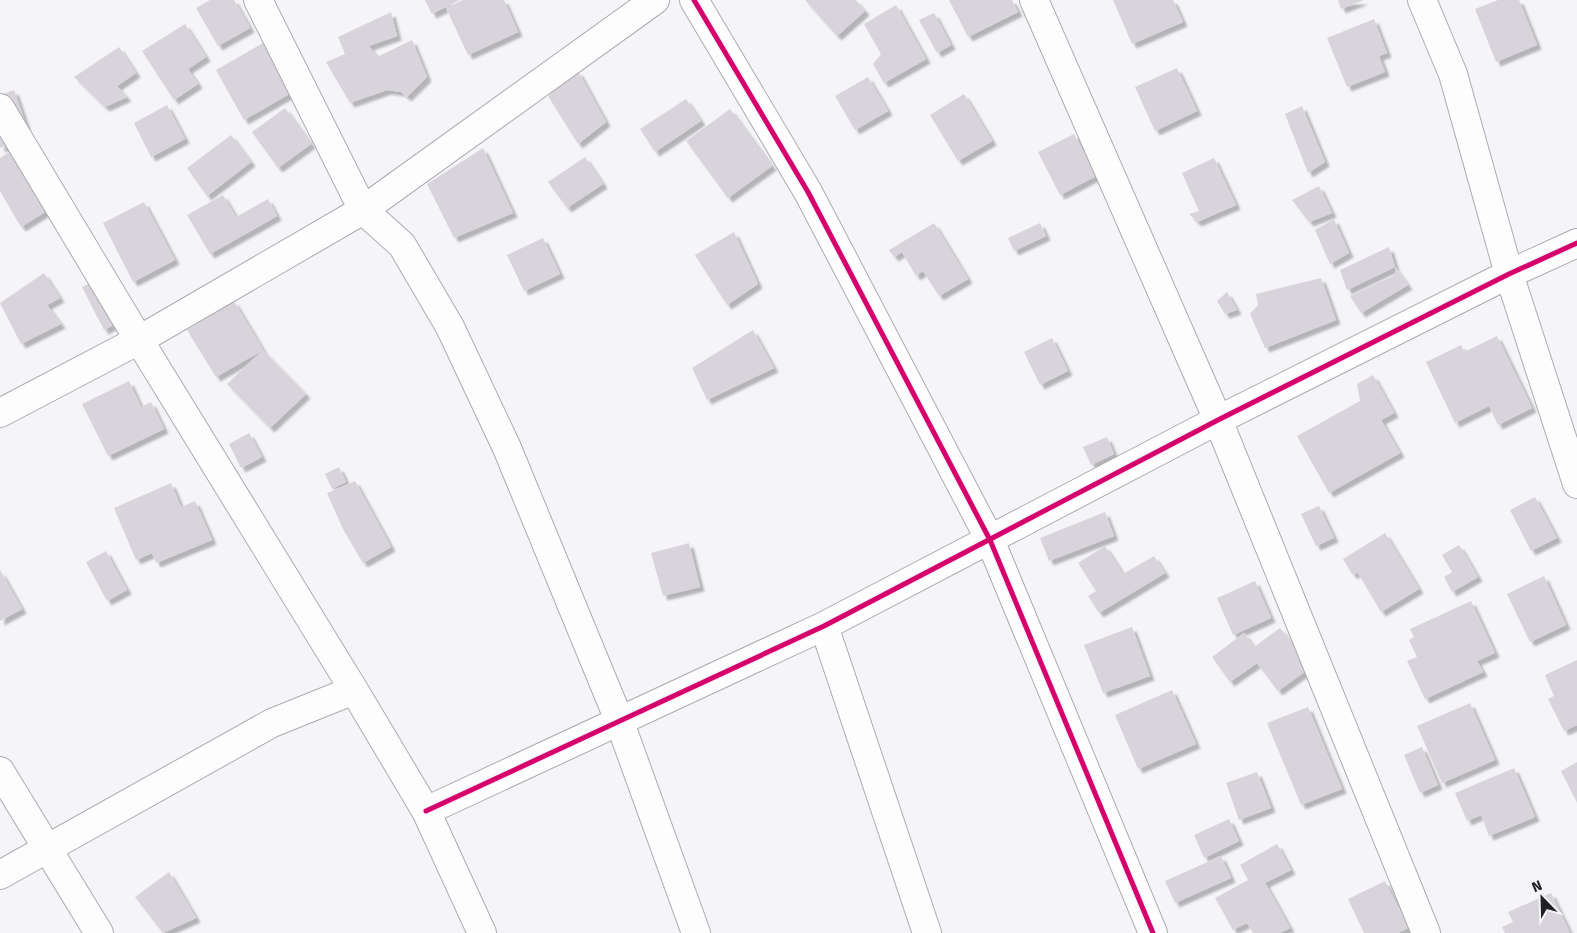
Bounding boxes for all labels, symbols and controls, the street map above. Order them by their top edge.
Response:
north arrow [1517,873,1567,923]
text: N [1530,877,1545,896]

